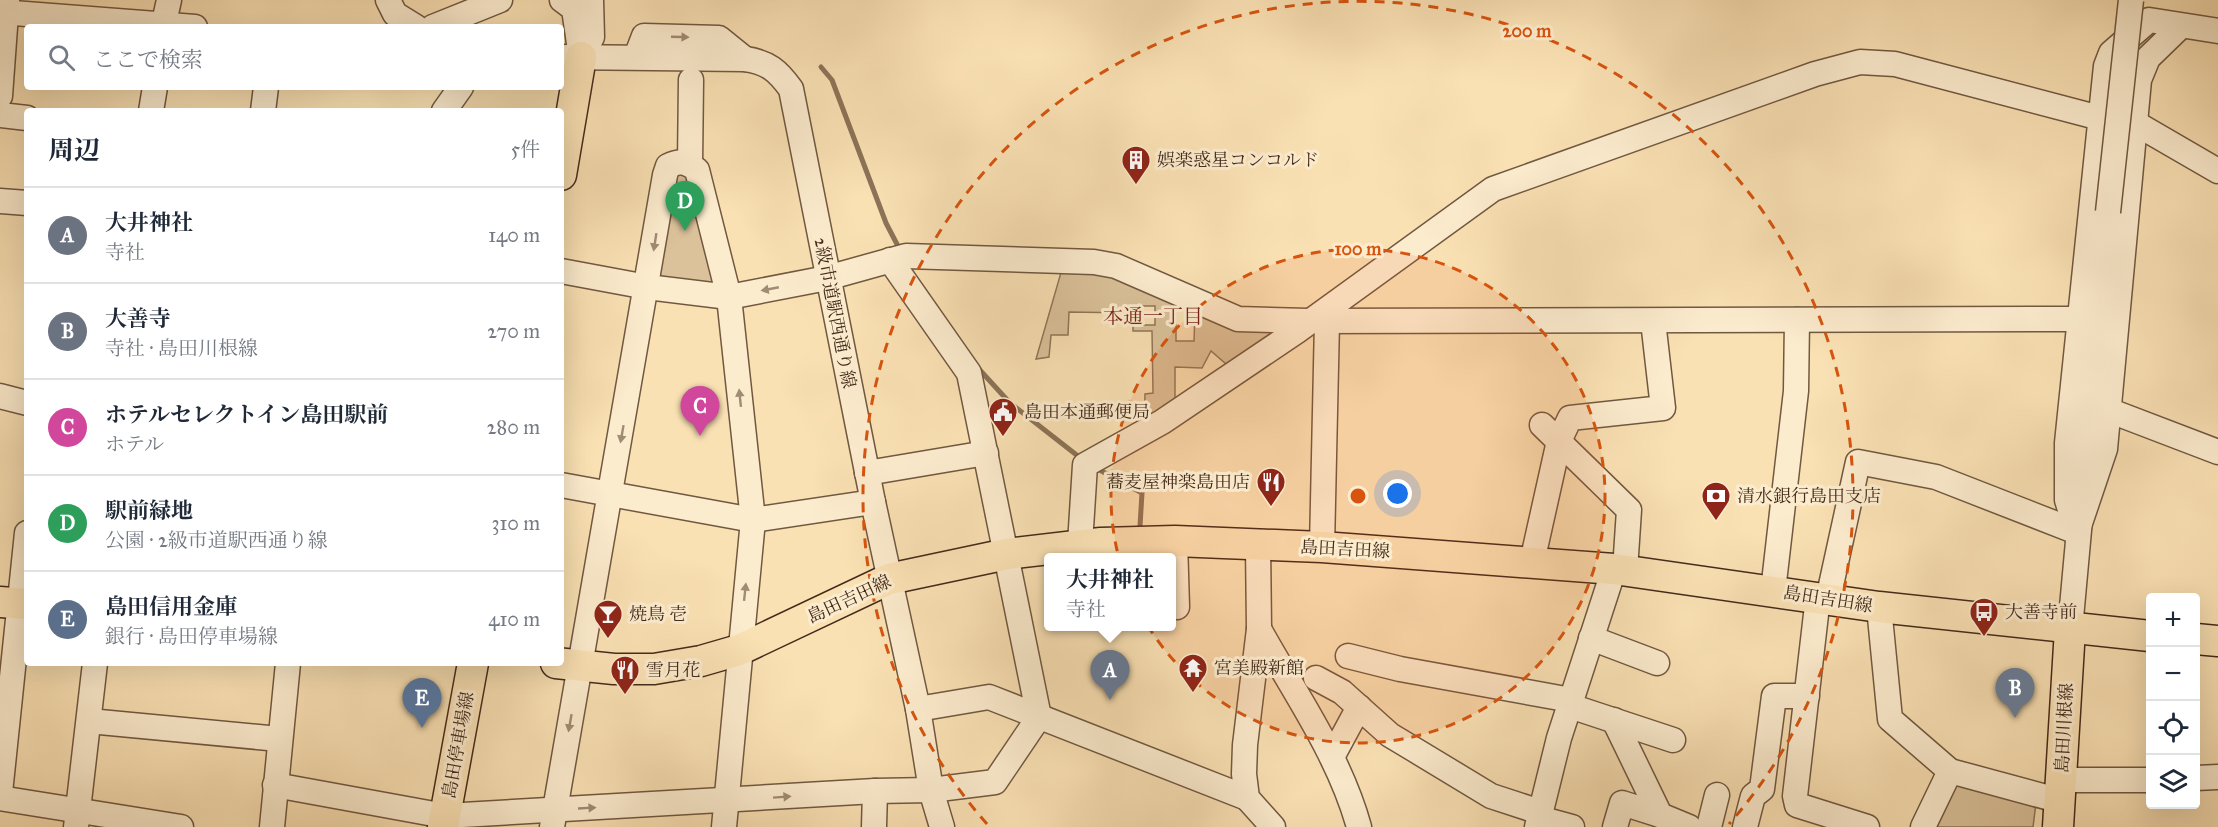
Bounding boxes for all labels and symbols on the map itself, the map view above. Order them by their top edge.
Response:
text: 200 m [1503,20,1552,42]
one-way arrow [671,32,690,42]
building icon: 娯楽惑星コンコルド [1120,144,1152,186]
place label: 娯楽惑星コンコルド [1157,149,1319,171]
pin: D [666,182,704,231]
one-way arrow [650,232,659,251]
street label: 2級市道駅西通り線 [810,236,860,390]
text: 100 m [1335,238,1382,260]
one-way arrow [760,285,779,294]
district label: 本通一丁目 [1103,304,1203,328]
pin: C [680,386,720,436]
one-way arrow [735,388,745,407]
public building icon: 島田本通郵便局 [987,396,1019,438]
place label: 島田本通郵便局 [1024,401,1150,423]
one-way arrow [617,425,626,444]
restaurant icon: 蕎麦屋神楽島田店 [1255,466,1287,508]
place label: 蕎麦屋神楽島田店 [1106,471,1250,493]
your location [1383,479,1412,508]
bank icon: 清水銀行島田支店 [1700,480,1732,522]
place label: 清水銀行島田支店 [1737,485,1881,507]
centre of rings [1348,486,1368,506]
street label: 島田吉田線 [1299,536,1391,562]
street label: 島田吉田線 [804,570,894,628]
street label: 島田吉田線 [1782,581,1874,617]
one-way arrow [740,582,750,601]
bus stop icon: 大善寺前 [1968,596,2000,638]
bar icon: 焼鳥 壱 [592,598,624,640]
place label: 大善寺前 [2005,601,2077,623]
place label: 焼鳥 壱 [629,603,687,625]
pin: A [1090,650,1130,700]
temple icon: 宮美殿新館 [1177,652,1209,694]
restaurant icon: 雪月花 [609,654,641,696]
place label: 宮美殿新館 [1214,657,1304,679]
place label: 雪月花 [646,659,700,681]
pin: B [1996,668,2034,718]
pin: E [402,678,442,728]
street label: 島田川根線 [2051,682,2077,774]
street label: 島田停車場線 [438,690,478,800]
one-way arrow [565,714,574,733]
one-way arrow [773,792,792,802]
one-way arrow [578,803,597,813]

